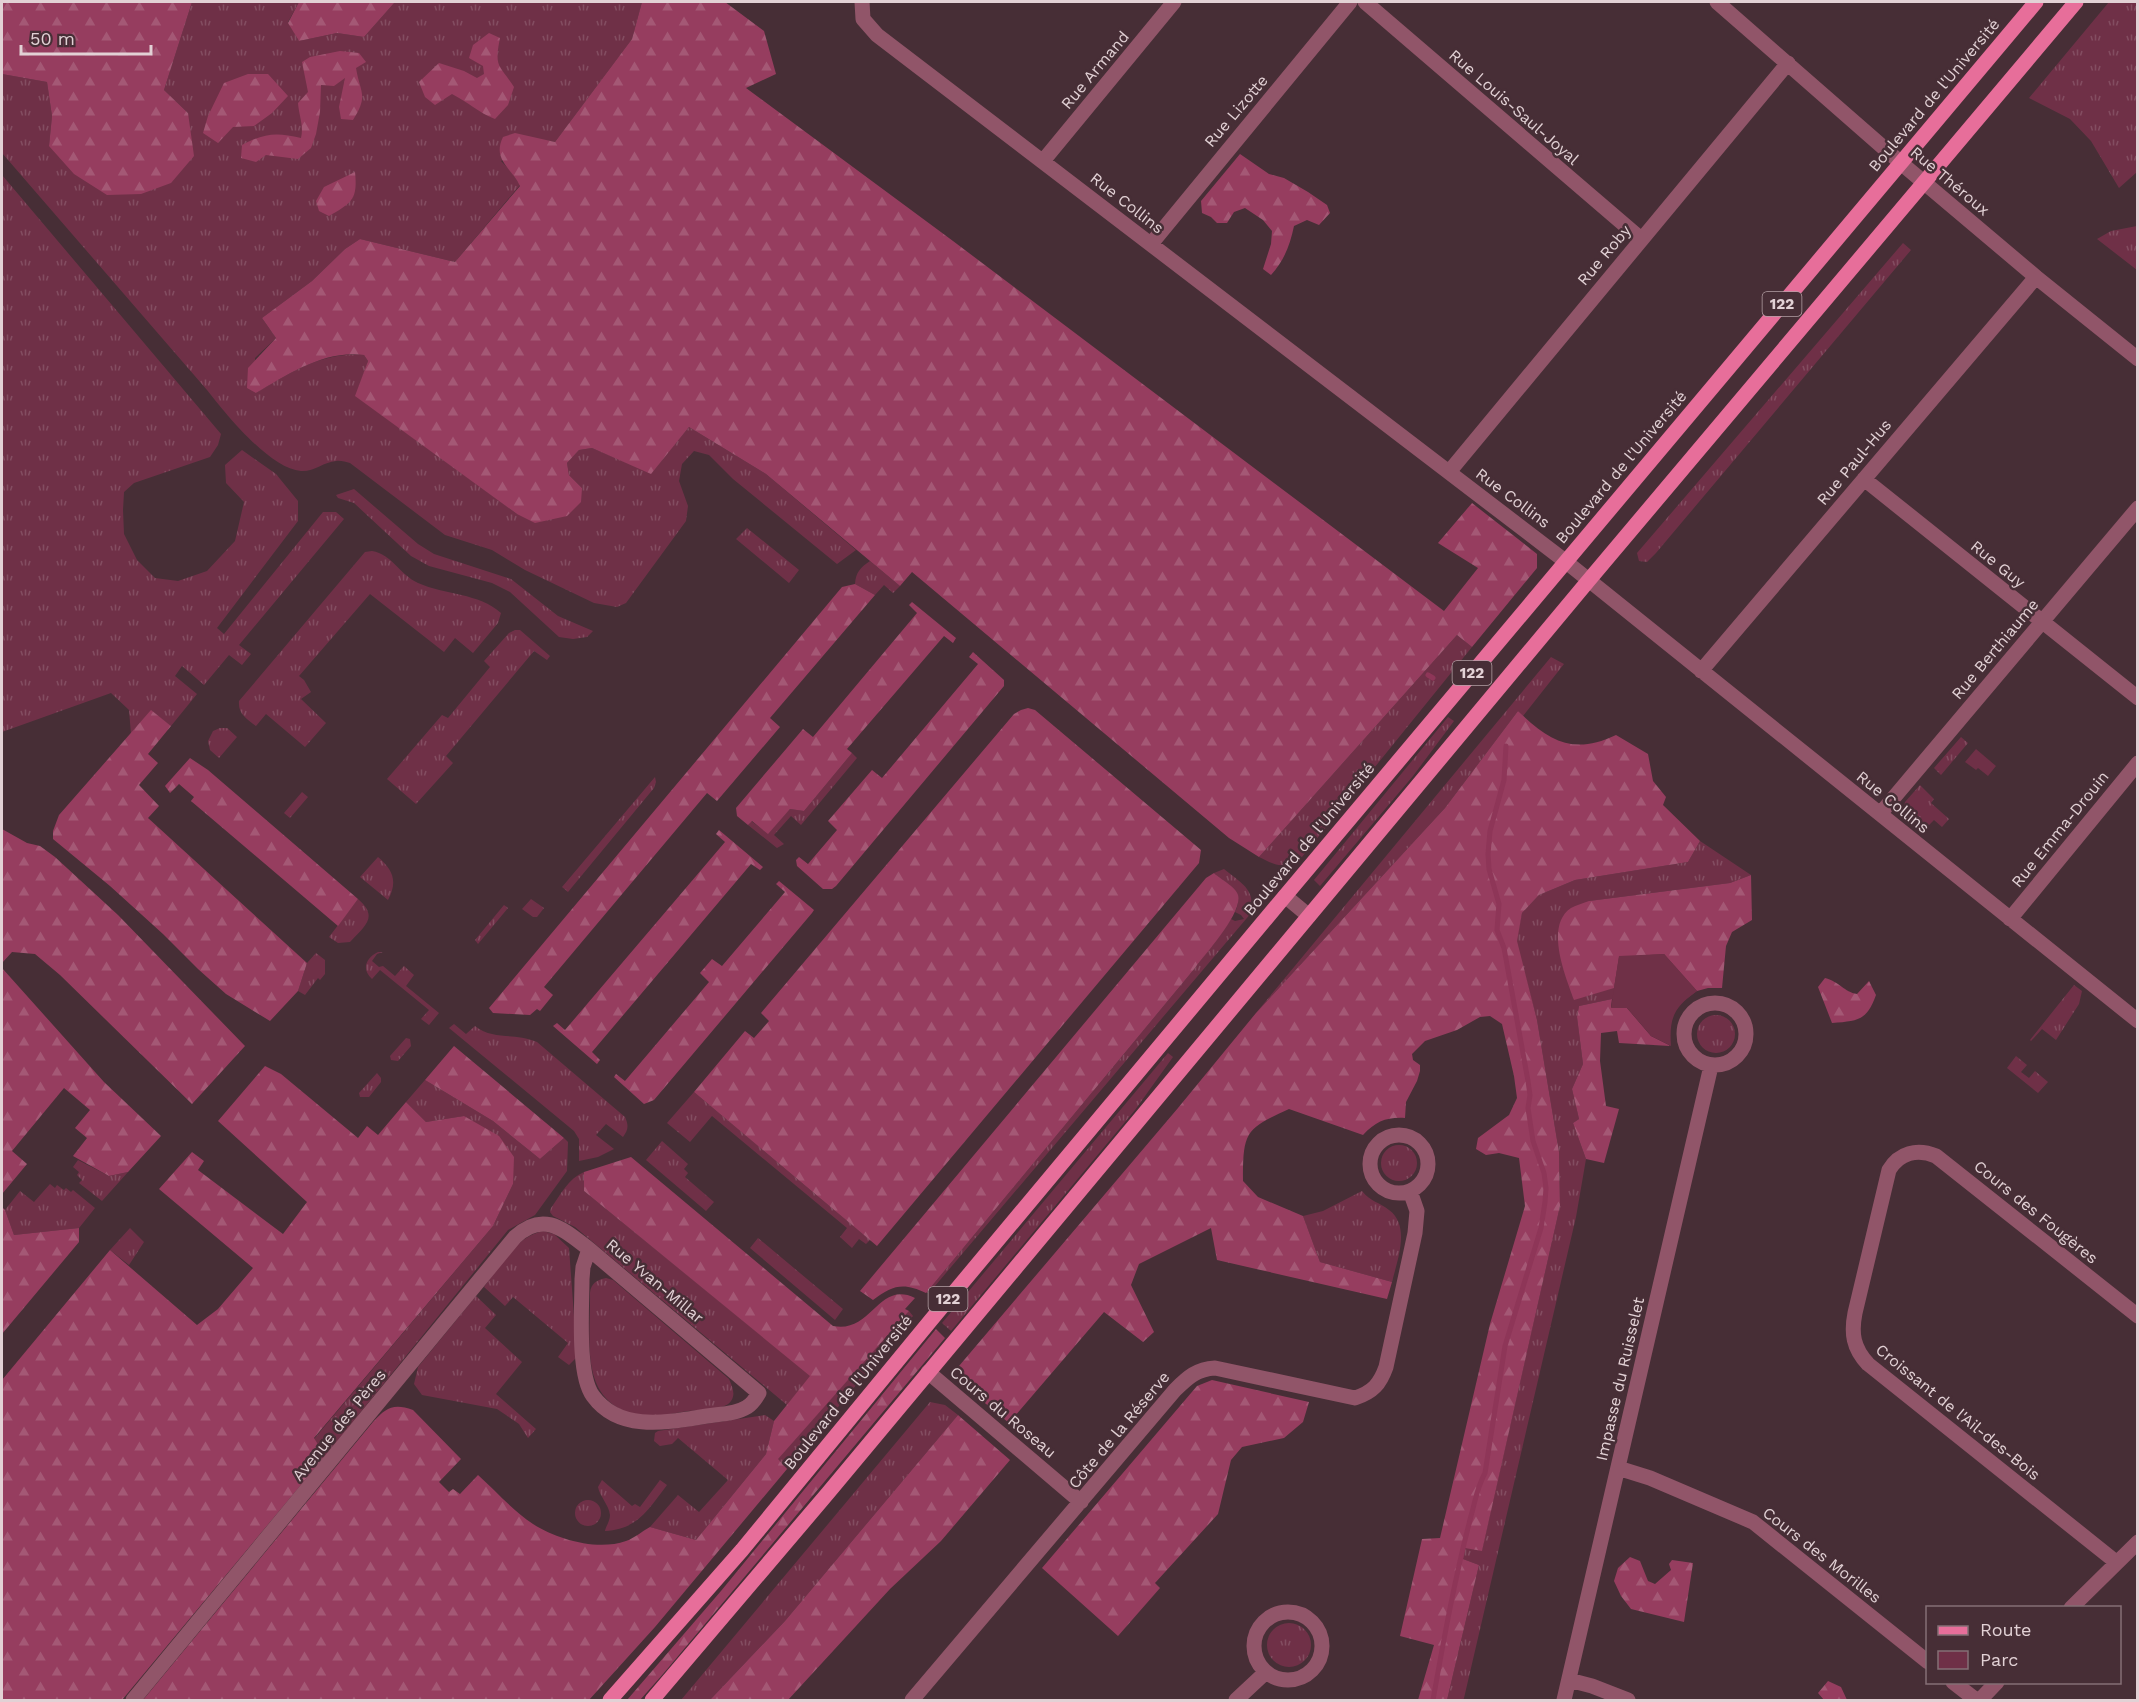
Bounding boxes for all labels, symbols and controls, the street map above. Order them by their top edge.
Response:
street label: Boulevard de l'Université [1865,15,2003,175]
scale bar [21,18,152,56]
street label: Rue Armand [1057,27,1133,113]
text: 50 m [30,28,75,49]
street label: Rue Louis-Saul-Joyal [1445,45,1583,169]
street label: Rue Lizotte [1200,71,1272,151]
street label: Rue Théroux [1907,142,1993,220]
street label: Rue Collins [1086,168,1168,238]
street label: Rue Roby [1573,220,1635,289]
road number: 122 [1762,292,1802,316]
street label: Boulevard de l'Université [1552,387,1690,547]
street label: Rue Paul-Hus [1813,415,1895,509]
street label: Rue Collins [1472,464,1554,532]
street label: Rue Guy [1967,536,2030,592]
street label: Rue Berthiaume [1948,595,2042,703]
road number: 122 [1452,661,1492,685]
street label: Boulevard de l'Université [1240,759,1378,919]
street label: Rue Collins [1853,767,1933,837]
street label: Rue Emma-Drouin [2007,767,2113,891]
street label: Cours des Fougères [1970,1156,2102,1268]
street label: Rue Yvan-Millar [602,1235,708,1328]
road number: 122 [928,1287,968,1311]
street label: Impasse du Ruisselet [1592,1295,1648,1463]
street label: Boulevard de l'Université [780,1311,916,1473]
street label: Croissant de l'Ail-des-Bois [1872,1340,2044,1484]
street label: Cours du Roseau [946,1362,1060,1462]
street label: Avenue des Pères [288,1365,390,1485]
street label: Côte de la Réserve [1064,1368,1174,1492]
street label: Cours des Morilles [1759,1503,1885,1607]
legend [1926,1606,2121,1684]
text: Route [1980,1619,2032,1640]
text: Parc [1980,1649,2018,1670]

